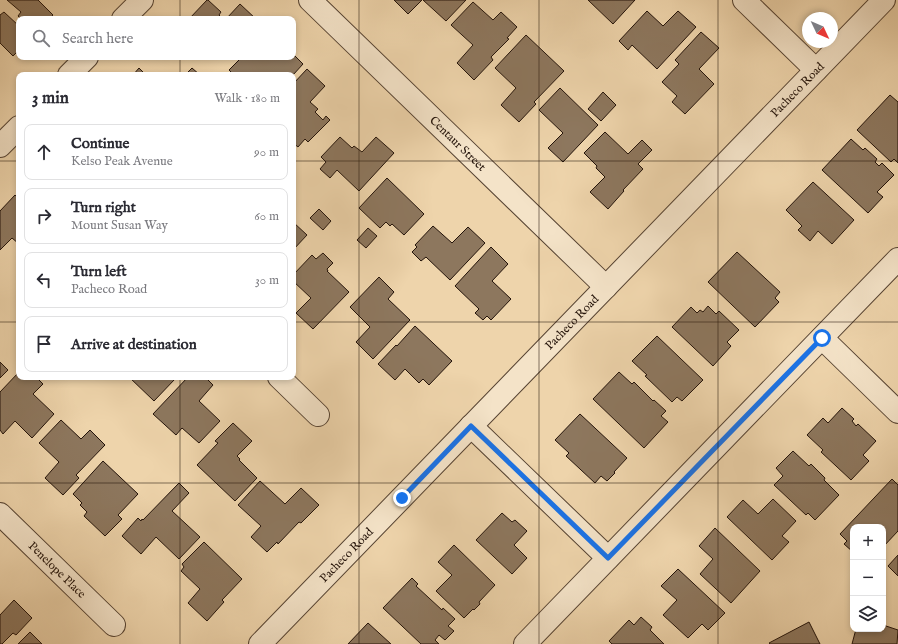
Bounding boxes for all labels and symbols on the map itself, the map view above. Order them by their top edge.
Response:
north arrow [802,12,838,48]
street label: Pacheco Road [767,59,828,120]
street label: Centaur Street [427,113,489,174]
street label: Pacheco Road [542,291,602,353]
route start [813,329,831,347]
route end [393,489,411,507]
street label: Pacheco Road [316,524,377,585]
street label: Penelope Place [25,538,90,602]

